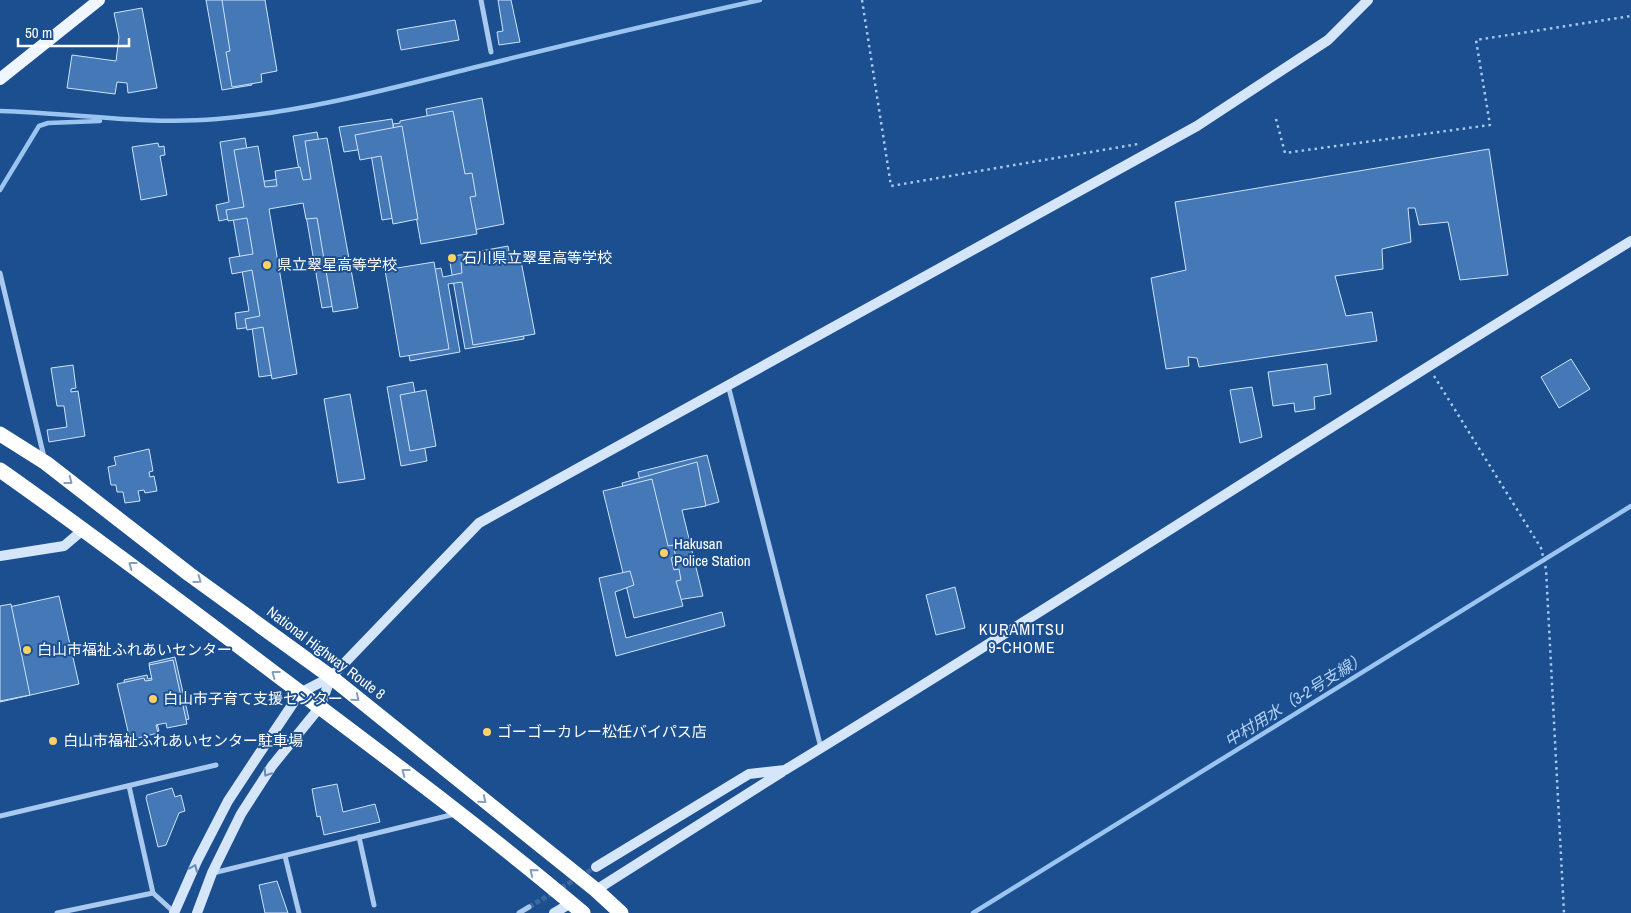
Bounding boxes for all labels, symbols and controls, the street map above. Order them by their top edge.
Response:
scale bar [18,15,129,47]
text: 50 m [25,22,52,43]
place label: 石川県立翠星高等学校 [462,247,612,268]
marker: 石川県立翠星高等学校 [446,252,458,264]
place label: 県立翠星高等学校 [277,254,397,275]
marker: 県立翠星高等学校 [261,259,273,271]
one-way arrow [63,475,73,484]
place label: Hakusan Police Station [674,533,751,571]
marker: Hakusan Police Station [658,547,670,559]
one-way arrow [128,562,138,571]
one-way arrow [192,574,202,583]
street label: National Highway Route 8 [263,601,390,704]
district label: KURAMITSU 9-CHOME [979,618,1065,658]
place label: 白山市福祉ふれあいセンター [37,639,232,660]
marker: 白山市福祉ふれあいセンター [21,644,33,656]
water label: 中村用水（3-2号支線） [1220,646,1370,752]
one-way arrow [271,671,281,680]
place label: 白山市子育て支援センター [163,688,343,709]
one-way arrow [351,692,360,701]
marker: 白山市子育て支援センター [147,693,159,705]
place label: ゴーゴーカレー松任バイパス店 [497,721,707,742]
marker: ゴーゴーカレー松任バイパス店 [481,726,493,738]
place label: 白山市福祉ふれあいセンター駐車場 [63,730,303,751]
marker: 白山市福祉ふれあいセンター駐車場 [47,735,59,747]
one-way arrow [264,767,274,776]
one-way arrow [402,770,411,778]
one-way arrow [477,794,486,802]
one-way arrow [188,864,199,873]
one-way arrow [530,870,539,878]

